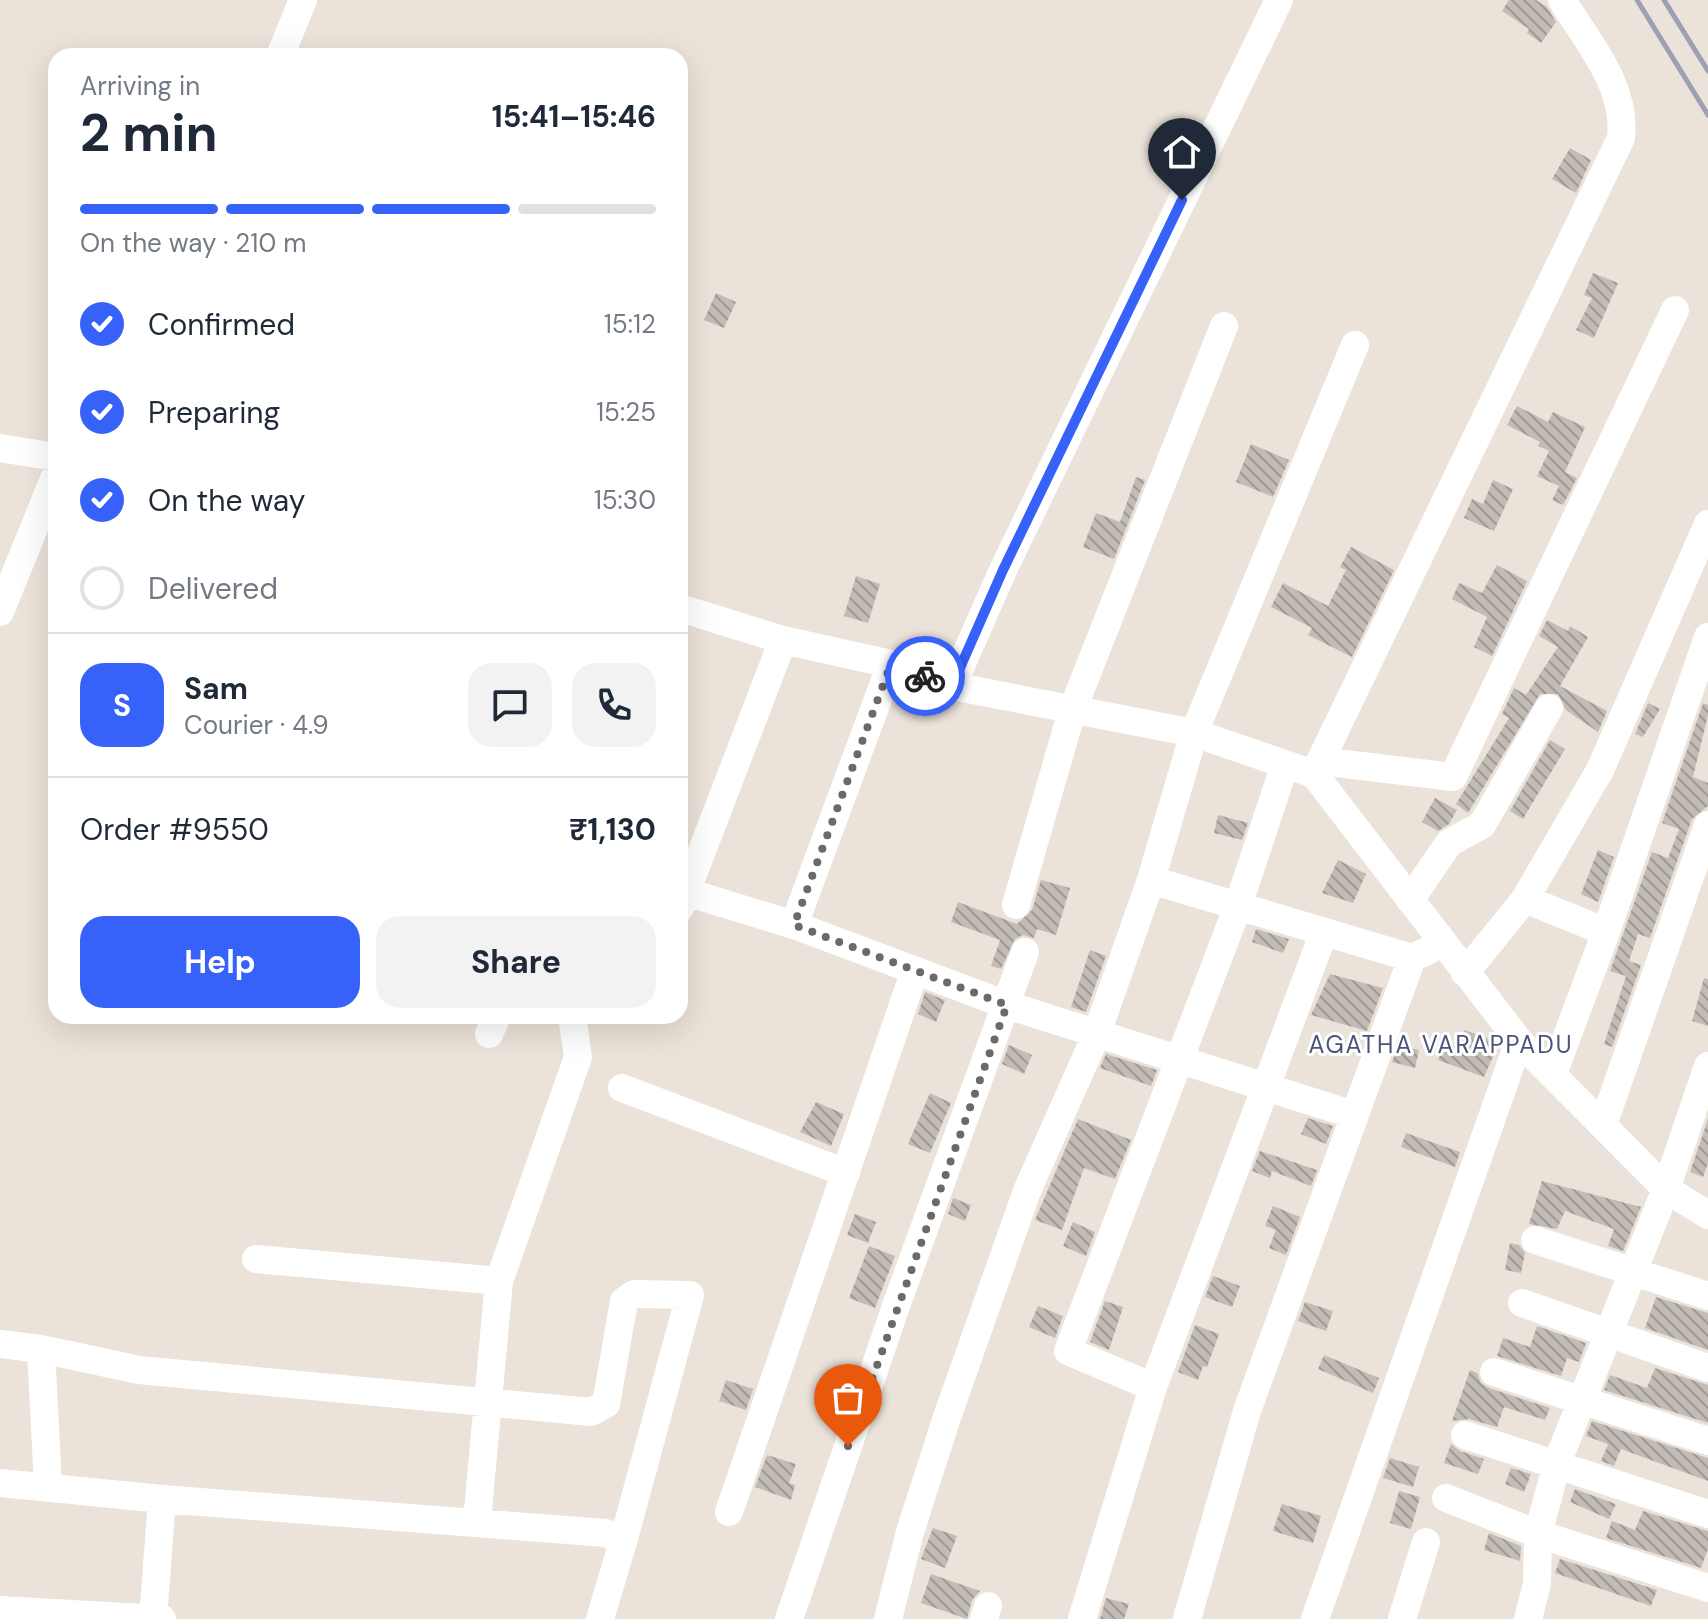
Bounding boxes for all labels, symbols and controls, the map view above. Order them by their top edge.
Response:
text: Arriving in [80,69,200,103]
text: 15:41–15:46 [492,97,656,136]
text: 2 min [80,99,218,167]
pin [1148,118,1216,200]
icon: home [1160,130,1204,174]
text: On the way · 210 m [80,226,306,260]
icon: check [80,302,124,346]
text: Confirmed [148,305,295,344]
text: 15:12 [604,307,656,341]
icon: check [80,390,124,434]
text: Preparing [148,393,280,432]
text: 15:25 [596,395,656,429]
icon: check [80,478,124,522]
text: On the way [148,481,305,520]
text: 15:30 [594,483,656,517]
text: Delivered [148,569,278,608]
courier [885,636,965,716]
icon: bike [903,654,947,698]
button: chat [468,663,552,747]
button: phone [572,663,656,747]
text: Sam [184,669,248,708]
text: S [113,686,131,725]
text: Courier · 4.9 [184,708,329,742]
text: Order #9550 [80,810,269,849]
text: ₹1,130 [569,810,656,849]
button: Help [80,916,360,1008]
button: Share [376,916,656,1008]
district label: AGATHA VARAPPADU [1308,1029,1574,1060]
pin [814,1364,882,1446]
icon: bag [826,1376,870,1420]

